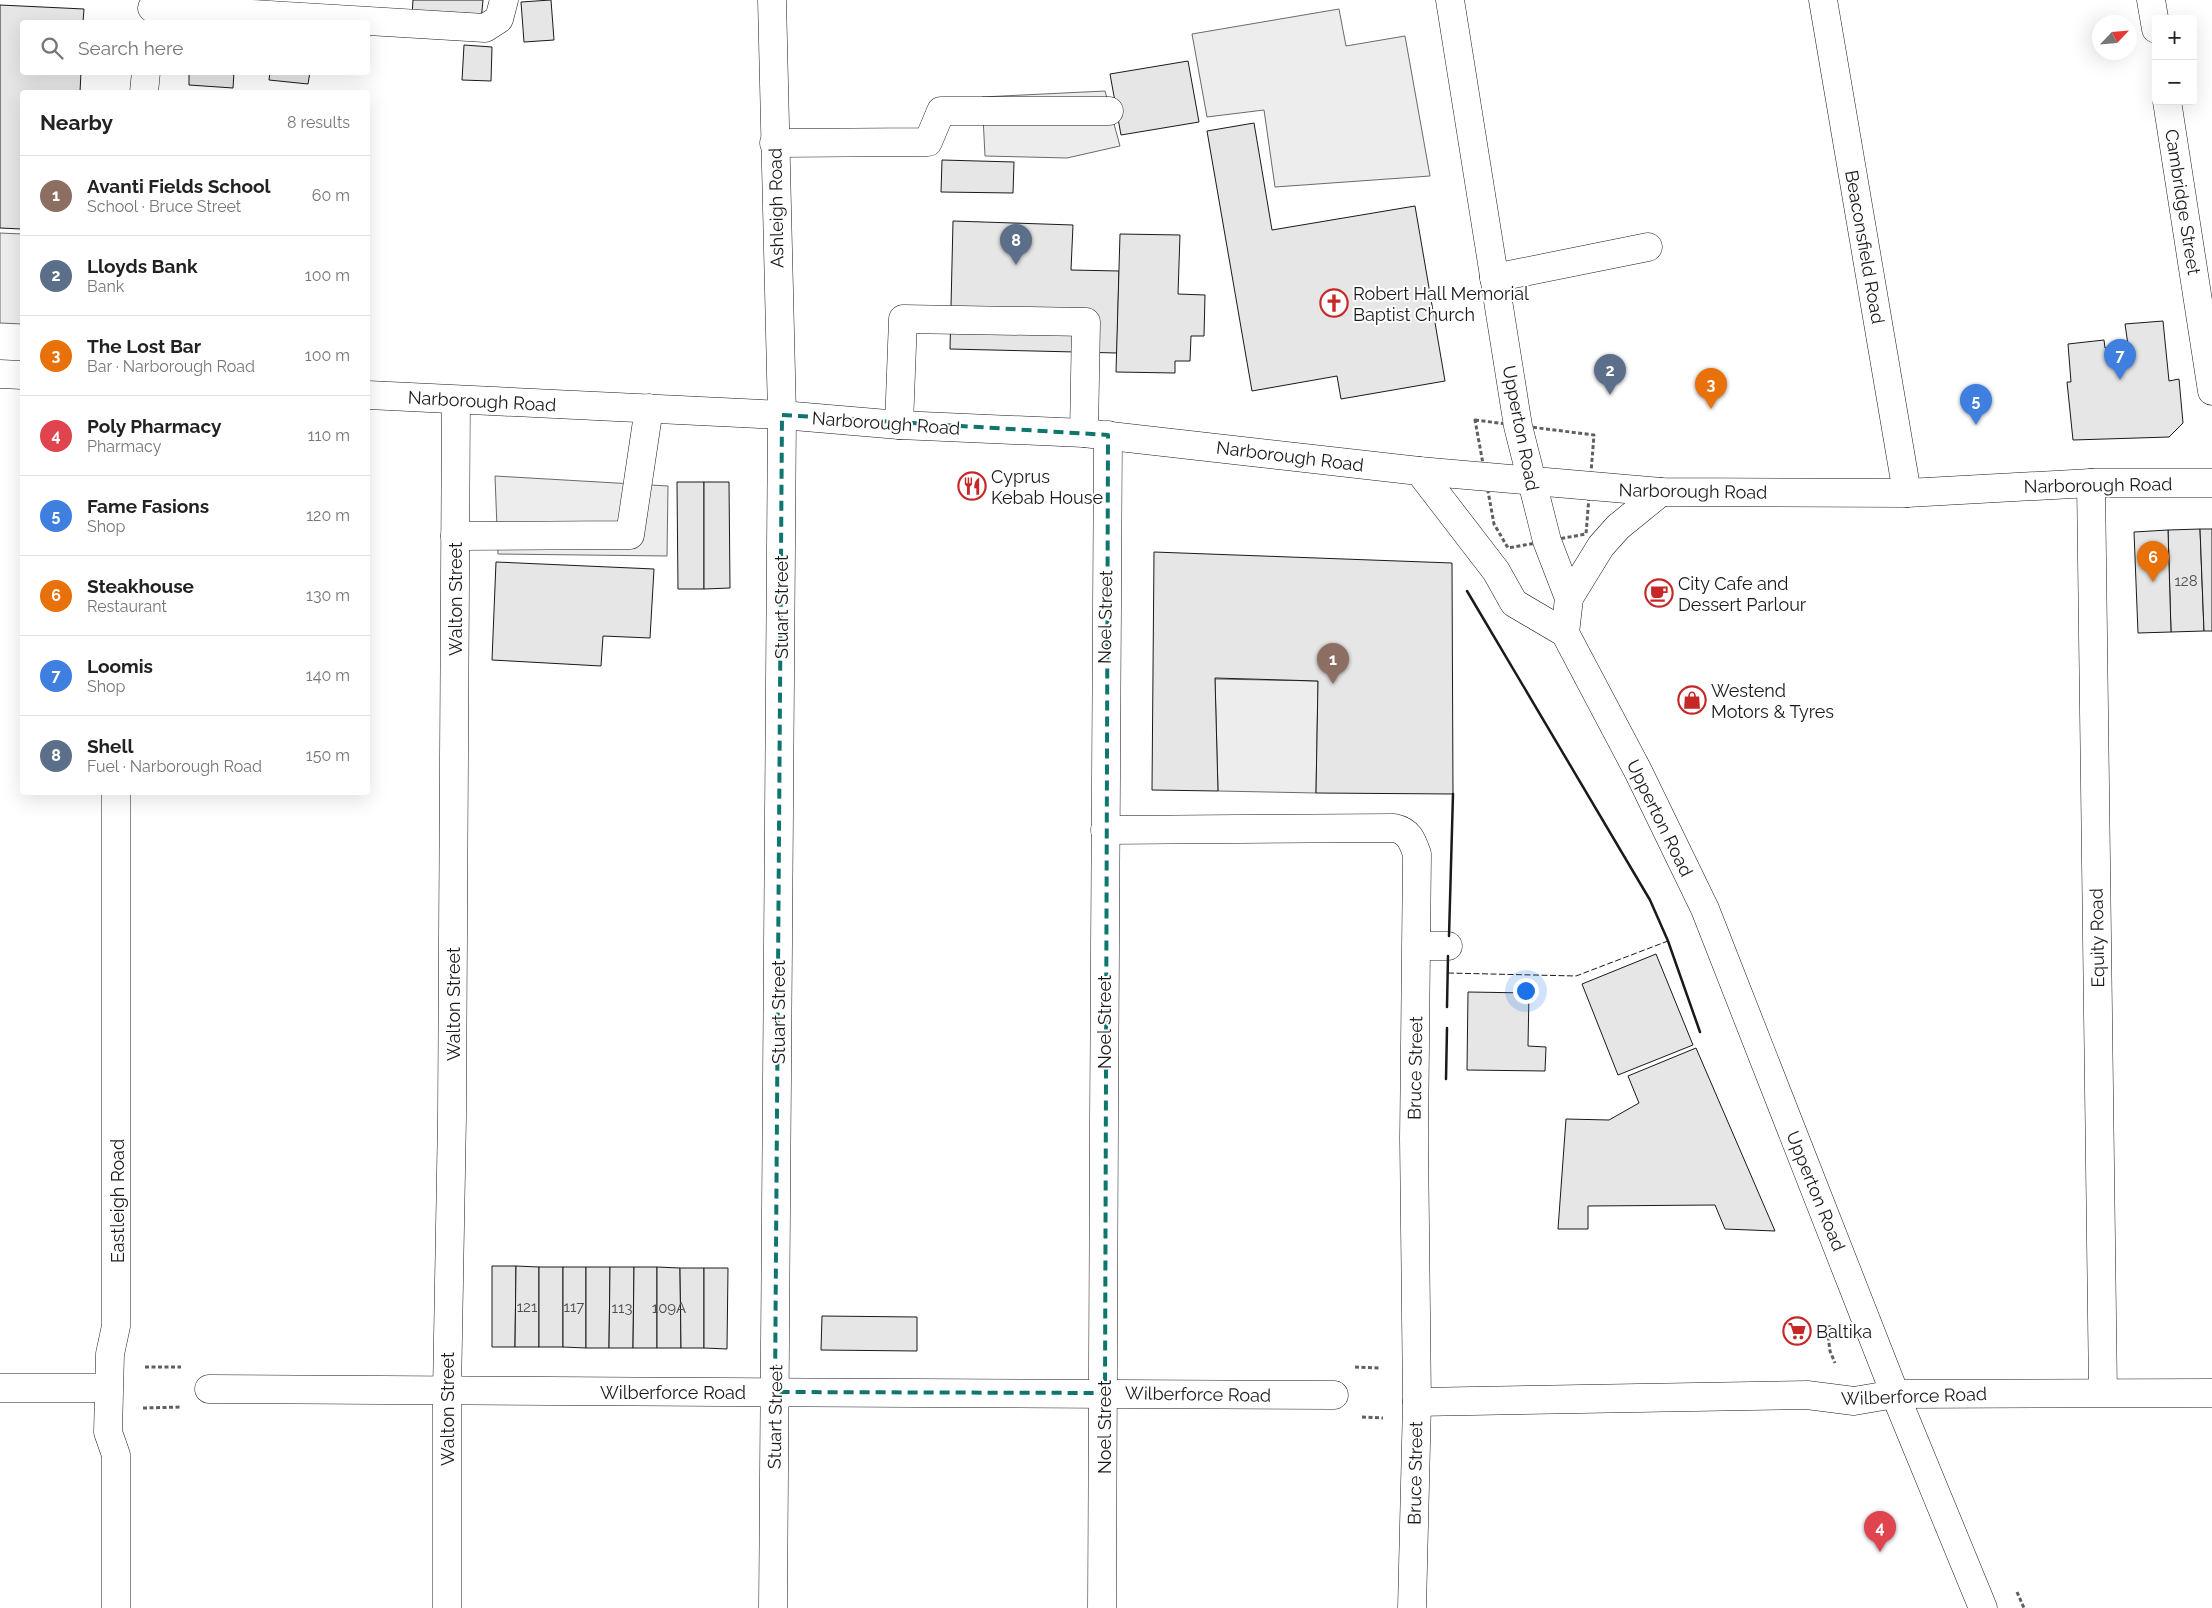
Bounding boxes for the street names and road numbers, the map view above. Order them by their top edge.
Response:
street label: Cambridge Street [2161,128,2205,276]
street label: Ashleigh Road [764,148,788,268]
street label: Beaconsfield Road [1841,169,1889,325]
street label: Upperton Road [1499,363,1543,493]
street label: Narborough Road [407,387,557,415]
street label: Narborough Road [811,407,961,439]
street label: Narborough Road [1215,437,1365,475]
street label: Narborough Road [2024,473,2172,497]
street label: Narborough Road [1619,479,1767,503]
street label: Walton Street [445,542,466,656]
street label: Stuart Street [771,555,792,659]
street label: Noel Street [1094,570,1116,664]
street label: Upperton Road [1623,756,1697,880]
street label: Equity Road [2086,888,2108,988]
street label: Walton Street [443,947,464,1061]
street label: Stuart Street [768,960,789,1064]
street label: Noel Street [1094,975,1115,1069]
street label: Bruce Street [1404,1016,1426,1120]
street label: Upperton Road [1782,1128,1850,1254]
street label: Eastleigh Road [107,1139,128,1263]
street label: Walton Street [437,1352,458,1466]
street label: Stuart Street [764,1365,786,1469]
street label: Noel Street [1094,1380,1115,1474]
street label: Wilberforce Road [600,1382,746,1403]
street label: Wilberforce Road [1125,1382,1271,1406]
street label: Wilberforce Road [1841,1383,1987,1409]
street label: Bruce Street [1404,1421,1426,1525]

